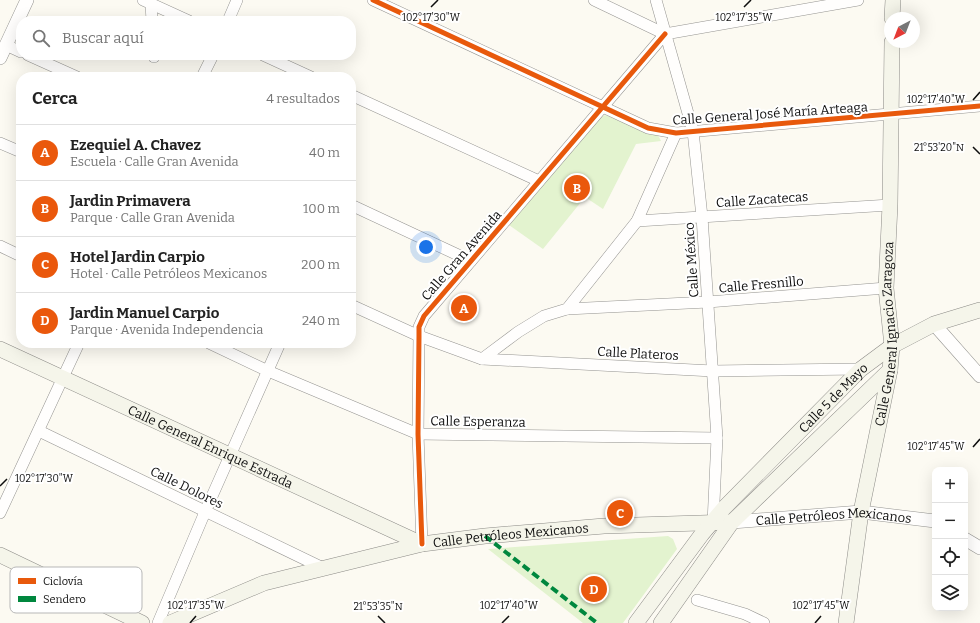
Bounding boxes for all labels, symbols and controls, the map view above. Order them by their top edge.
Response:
text: 102°17'30"W [402,12,461,24]
text: 102°17'35"W [716,12,773,24]
north arrow [884,12,920,48]
search box [16,16,356,60]
icon: search [30,27,52,49]
text: Buscar aquí [62,29,144,47]
text: Cerca [32,88,77,109]
text: 4 resultados [266,91,340,106]
text: 102°17'40"W [907,94,966,106]
street label: Calle General José María Arteaga [672,99,868,128]
text: Ezequiel A. Chavez [70,136,201,154]
text: 21°53'20"N [914,142,964,154]
text: A [40,145,50,160]
text: 40 m [309,145,340,160]
text: Escuela · Calle Gran Avenida [70,154,239,169]
pin: B [564,173,590,203]
street label: Calle Zacatecas [715,189,809,210]
text: Jardin Primavera [70,192,191,210]
text: B [41,201,49,216]
text: 100 m [303,201,340,216]
street label: Calle Gran Avenida [418,207,505,303]
text: Parque · Calle Gran Avenida [70,210,235,225]
street label: Calle México [681,222,702,298]
your location [416,237,436,257]
street label: Calle General Ignacio Zaragoza [872,241,900,428]
text: Hotel Jardin Carpio [70,248,205,266]
text: C [41,257,49,272]
text: 200 m [301,257,340,272]
text: Hotel · Calle Petróleos Mexicanos [70,266,267,281]
street label: Calle Fresnillo [718,273,804,296]
pin: A [451,293,477,323]
text: Jardin Manuel Carpio [70,304,219,322]
text: D [40,313,50,328]
text: 240 m [302,313,340,328]
text: Parque · Avenida Independencia [70,322,263,337]
street label: Calle Plateros [597,344,679,363]
street label: Calle 5 de Mayo [796,360,870,436]
street label: Calle General Enrique Estrada [125,402,295,491]
street label: Calle Esperanza [430,413,526,430]
text: 102°17'45"W [908,441,965,453]
street label: Calle Dolores [148,463,226,512]
map controls [932,467,968,611]
button: + [932,467,968,503]
text: 102°17'30"W [15,473,74,485]
pin: C [607,498,633,528]
button: − [932,503,968,539]
street label: Calle Petróleos Mexicanos [755,505,912,528]
street label: Calle Petróleos Mexicanos [432,520,589,551]
button: locate [932,539,968,575]
legend [10,567,142,613]
pin: D [581,574,607,604]
text: Ciclovía [43,575,83,588]
button: layers [932,575,968,611]
text: Sendero [43,593,86,606]
text: 102°17'35"W [168,600,225,612]
text: 102°17'40"W [480,600,539,612]
text: 102°17'45"W [793,600,850,612]
text: 21°53'35"N [353,601,403,613]

